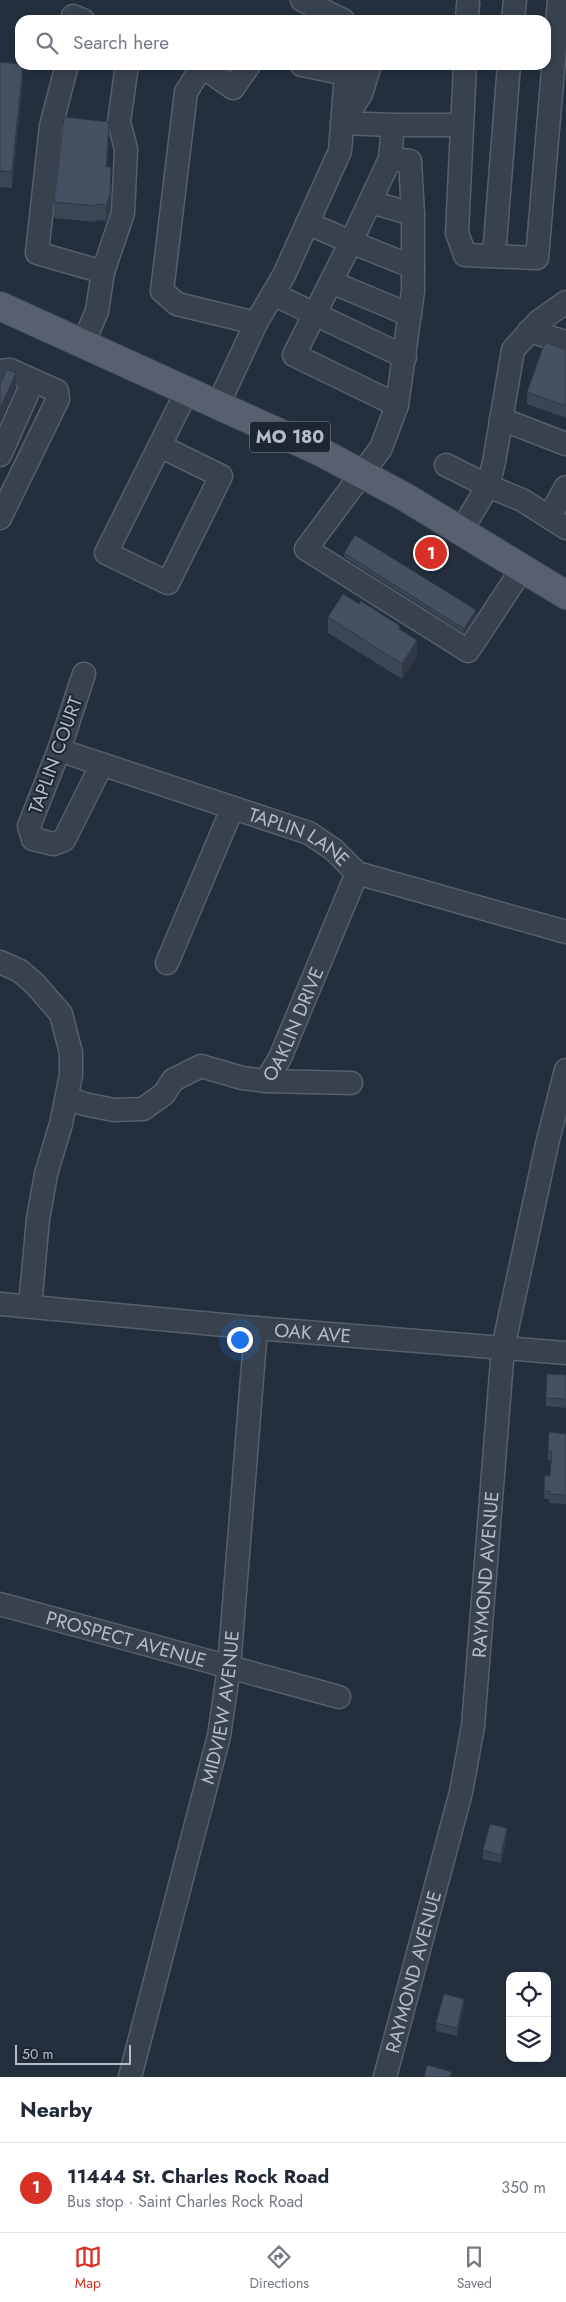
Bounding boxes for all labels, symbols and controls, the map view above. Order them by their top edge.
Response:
search box [15,15,551,70]
icon: search [33,29,61,57]
text: Search here [73,29,169,56]
road number: MO 180 [250,422,330,452]
pin: 1 [415,534,447,572]
street label: TAPLIN COURT [22,693,89,818]
street label: TAPLIN LANE [245,801,356,872]
street label: OAKLIN DRIVE [256,963,330,1087]
street label: OAK AVE [273,1317,352,1350]
your location [227,1327,253,1353]
street label: RAYMOND AVENUE [465,1490,506,1659]
street label: PROSPECT AVENUE [43,1604,209,1674]
street label: MIDVIEW AVENUE [194,1630,246,1787]
street label: RAYMOND AVENUE [379,1888,448,2056]
map controls [506,1972,551,2062]
button: locate [506,1972,551,2017]
button: layers [506,2017,551,2062]
scale bar [15,2042,131,2065]
text: 50 m [22,2044,53,2064]
text: Nearby [20,2095,92,2125]
text: 11444 St. Charles Rock Road [67,2163,329,2190]
text: 1 [32,2176,40,2199]
text: 350 m [501,2176,546,2199]
text: Bus stop · Saint Charles Rock Road [67,2190,303,2213]
tab: Map [74,2243,102,2293]
tab: Directions [250,2243,309,2293]
tab: Saved [457,2243,492,2293]

